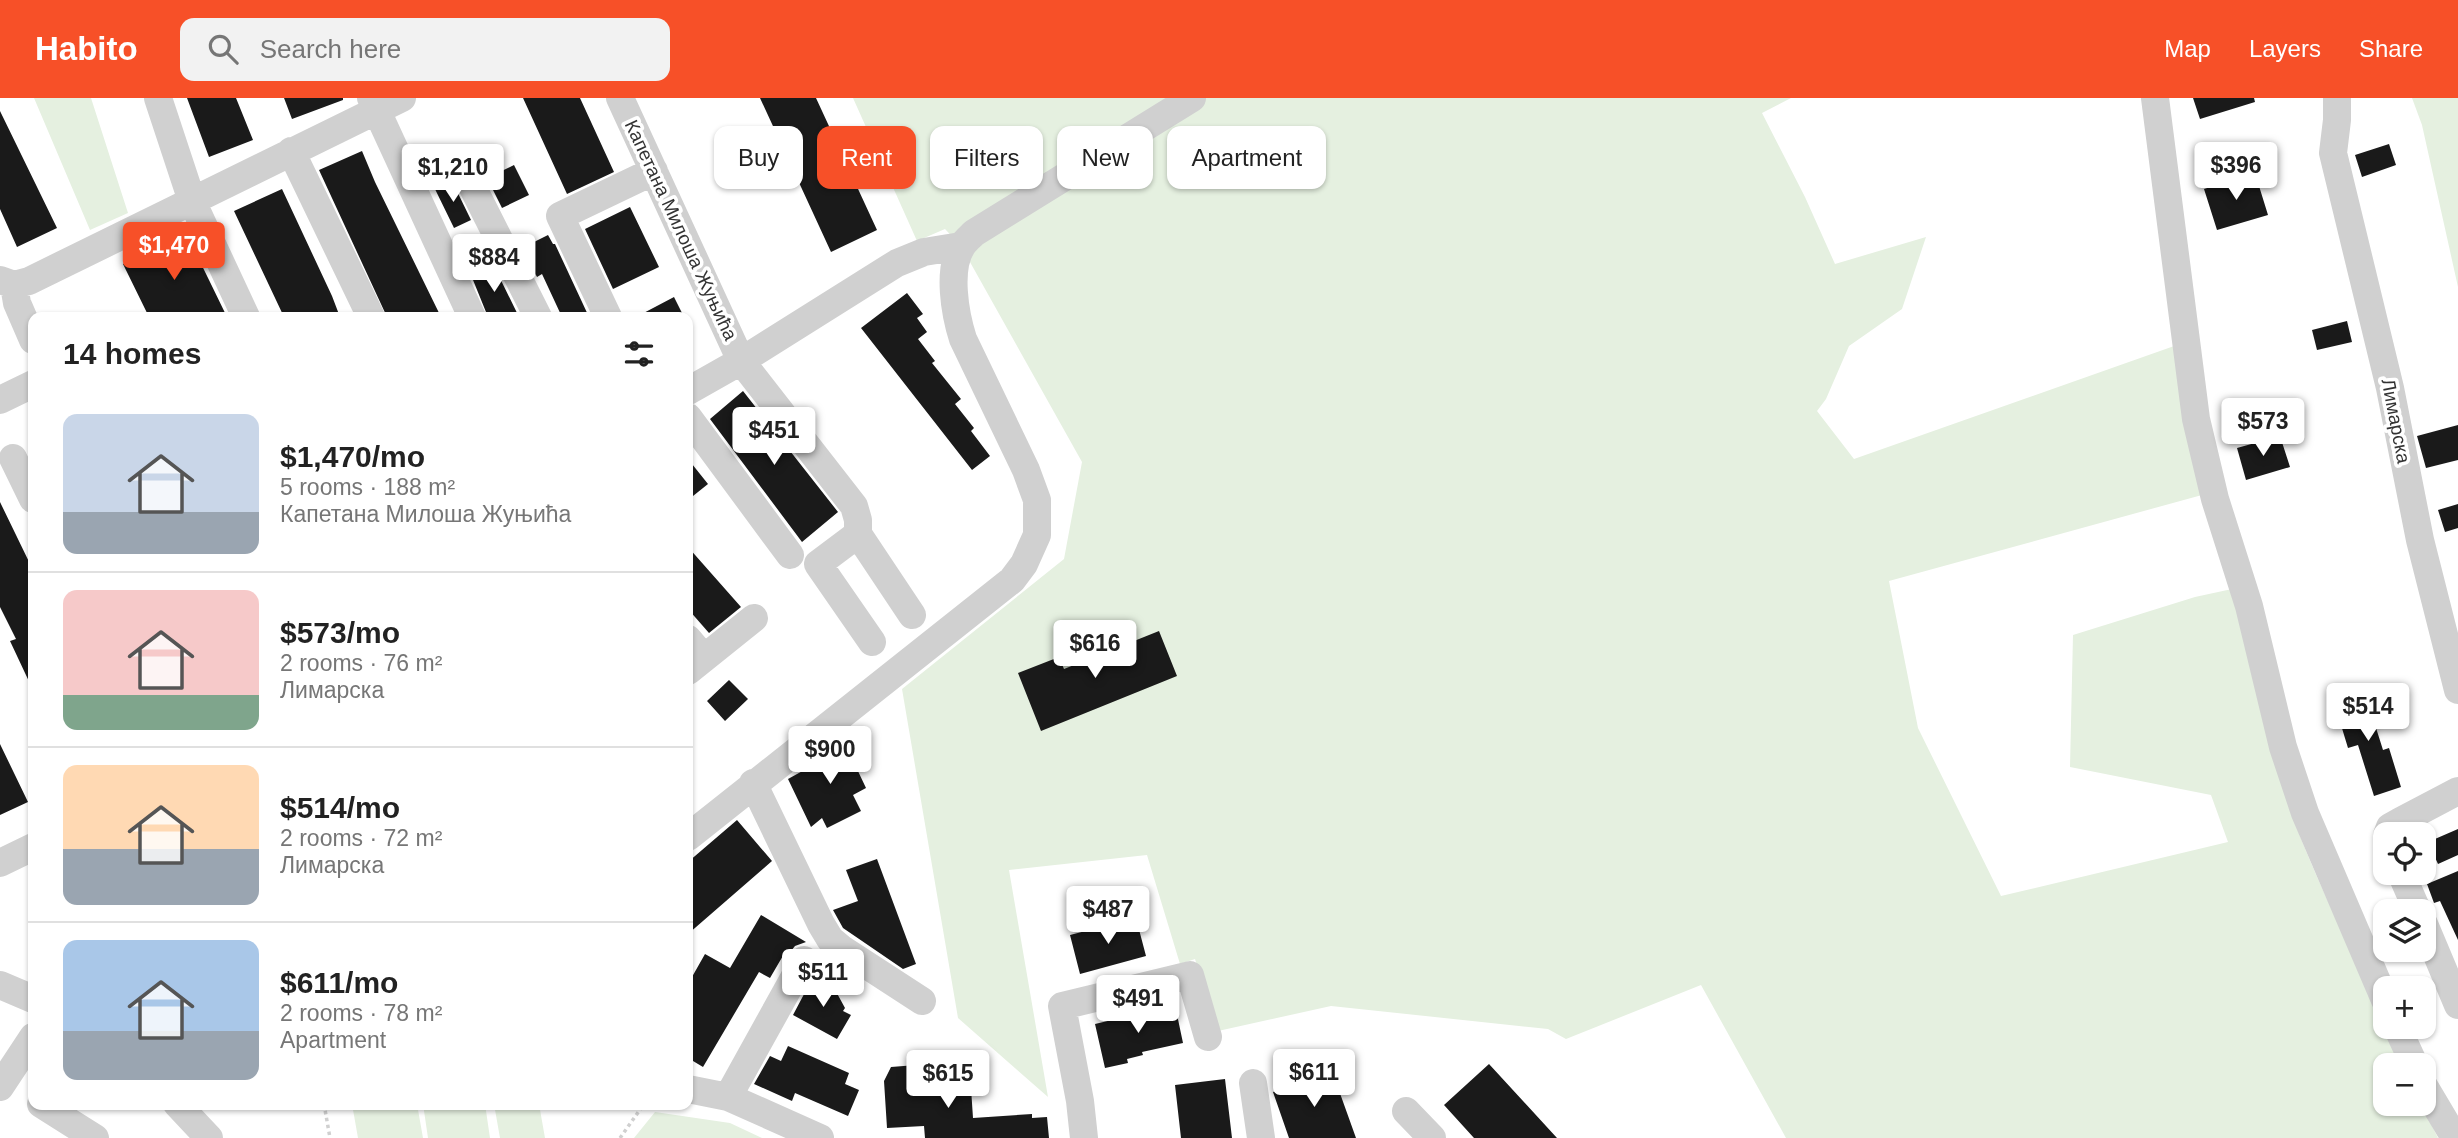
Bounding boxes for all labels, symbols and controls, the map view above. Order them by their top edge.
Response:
search box [180,18,670,81]
text: Habito [35,30,138,67]
icon: search [204,30,242,68]
text: Search here [260,34,401,64]
text: Map [2164,35,2211,62]
text: Layers [2249,35,2321,62]
text: Share [2359,35,2423,62]
street label: Капетана Милоша Жуњића [621,117,742,344]
chip: Buy [714,126,803,189]
chip: Rent [817,126,916,189]
chip: Filters [930,126,1043,189]
chip: New [1057,126,1153,189]
chip: Apartment [1167,126,1326,189]
pin: $396 [2195,142,2277,202]
pin: $1,210 [396,144,510,204]
text: $396 [2210,152,2262,178]
text: $1,210 [418,154,488,180]
pin: $1,470 [117,222,231,282]
text: $1,470 [139,232,209,258]
pin: $884 [453,234,535,294]
text: $884 [468,244,520,270]
icon: filters [620,335,658,373]
text: 14 homes [63,337,201,370]
street label: Лимарска [2377,377,2415,466]
pin: $573 [2222,398,2304,458]
pin: $451 [733,408,815,467]
text: $573 [2237,408,2289,434]
text: $451 [748,417,800,443]
text: $1,470/mo [280,440,425,473]
icon: home [119,442,203,526]
text: 5 rooms · 188 m² [280,474,455,500]
text: Капетана Милоша Жуњића [280,501,571,527]
text: $573/mo [280,616,400,649]
icon: home [119,618,203,702]
pin: $616 [1054,620,1136,680]
text: $616 [1069,630,1121,656]
text: 2 rooms · 76 m² [280,650,442,676]
text: Лимарска [280,677,384,703]
pin: $514 [2327,684,2409,743]
text: $514 [2342,693,2394,719]
pin: $900 [789,726,871,786]
text: $900 [804,736,856,762]
text: $514/mo [280,791,400,824]
icon: home [119,793,203,877]
map controls [2373,822,2436,1116]
button: locate [2373,822,2436,885]
text: 2 rooms · 72 m² [280,825,442,851]
text: Лимарска [280,852,384,878]
pin: $487 [1067,886,1149,946]
text: $487 [1082,896,1134,922]
button: layers [2373,899,2436,962]
pin: $511 [782,950,864,1009]
text: $511 [798,959,848,985]
text: $611/mo [280,966,398,999]
icon: home [119,968,203,1052]
pin: $491 [1097,976,1179,1035]
button: + [2373,976,2436,1039]
text: $491 [1112,985,1164,1011]
text: 2 rooms · 78 m² [280,1000,442,1026]
text: Apartment [280,1027,386,1053]
pin: $611 [1273,1049,1355,1109]
pin: $615 [907,1051,989,1110]
button: − [2373,1053,2436,1116]
text: $611 [1289,1059,1339,1085]
text: $615 [922,1060,974,1086]

